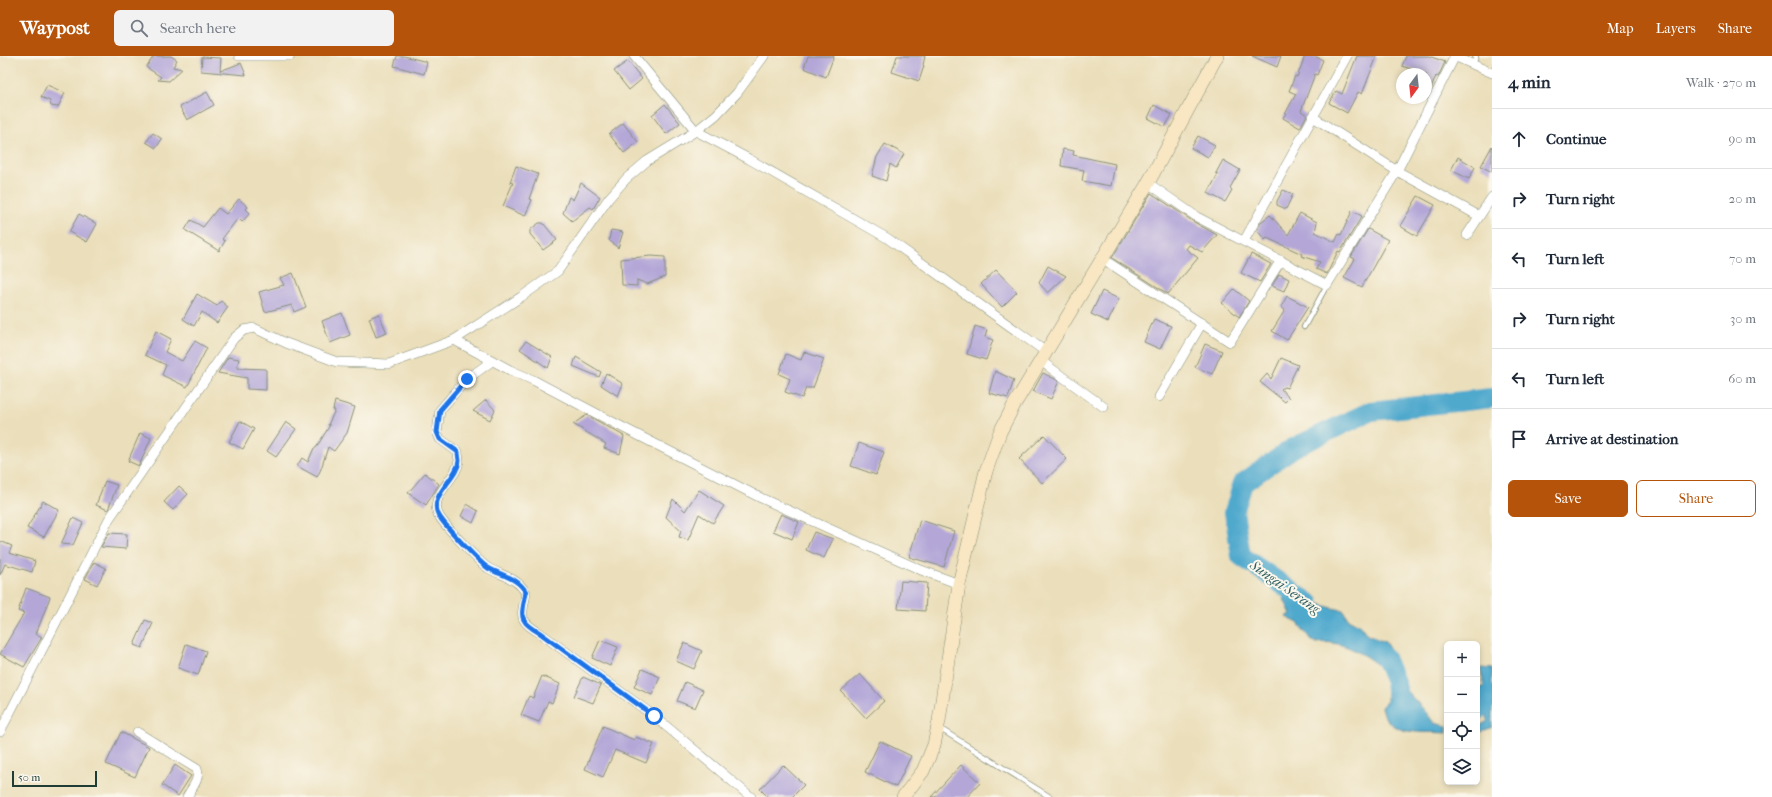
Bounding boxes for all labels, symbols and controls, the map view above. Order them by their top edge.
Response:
search box [114,10,394,46]
text: Waypost [20,17,90,39]
icon: search [128,17,150,39]
text: Search here [160,19,236,37]
text: Map [1607,20,1634,37]
text: Layers [1656,20,1696,37]
text: Share [1718,20,1752,37]
north arrow [1396,68,1432,104]
text: 4 min [1508,72,1551,92]
text: Walk · 270 m [1686,75,1756,90]
icon: ahead [1508,128,1530,150]
text: Continue [1546,130,1606,148]
text: 90 m [1728,131,1756,146]
icon: right [1508,188,1530,210]
text: Turn right [1546,190,1615,208]
text: 20 m [1729,191,1756,206]
icon: left [1508,248,1530,270]
text: Turn left [1546,250,1604,268]
text: 70 m [1729,251,1756,266]
icon: right [1508,308,1530,330]
text: Turn right [1546,310,1615,328]
text: 30 m [1730,311,1756,326]
icon: left [1508,368,1530,390]
route end [458,370,476,388]
text: Turn left [1546,370,1604,388]
text: 60 m [1728,371,1756,386]
icon: arrive [1508,428,1530,450]
text: Arrive at destination [1546,430,1678,448]
button: Save [1508,480,1628,517]
button: Share [1636,480,1756,517]
water label: Sungai Serang [1246,556,1324,618]
map controls [1444,641,1480,785]
button: + [1444,641,1480,677]
button: − [1444,677,1480,713]
route start [645,707,663,725]
button: locate [1444,713,1480,749]
button: layers [1444,749,1480,785]
scale bar [12,769,97,788]
text: 50 m [18,771,40,784]

